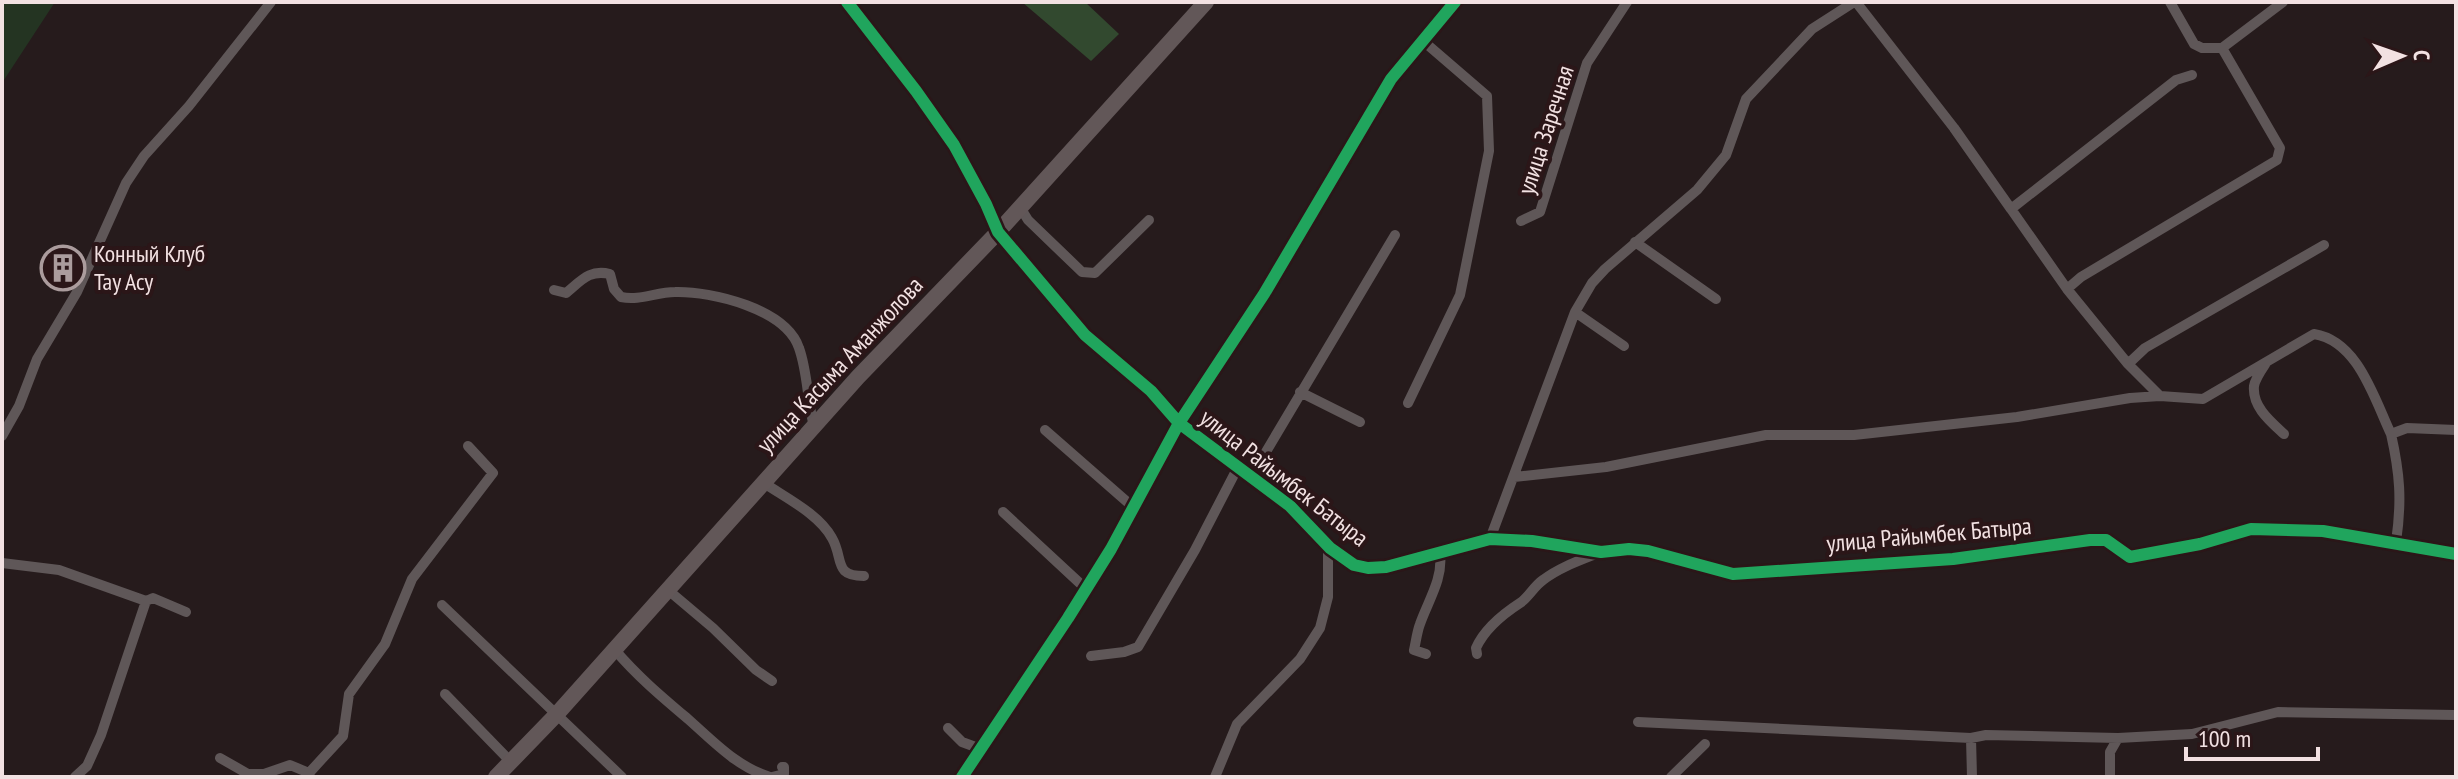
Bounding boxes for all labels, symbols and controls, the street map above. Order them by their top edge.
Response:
north arrow [2362,16,2442,96]
text: С [2408,50,2436,61]
street label: улица Заречная [1510,62,1581,198]
place label: Конный Клуб Тау Асу [94,238,205,297]
building icon: Конный Клуб Тау Асу [39,244,87,292]
street label: улица Касыма Аманжолова [750,270,929,459]
street label: улица Райымбек Батыра [1194,402,1375,553]
street label: улица Райымбек Батыра [1825,510,2033,559]
scale bar [2186,711,2318,761]
text: 100 m [2198,723,2251,754]

